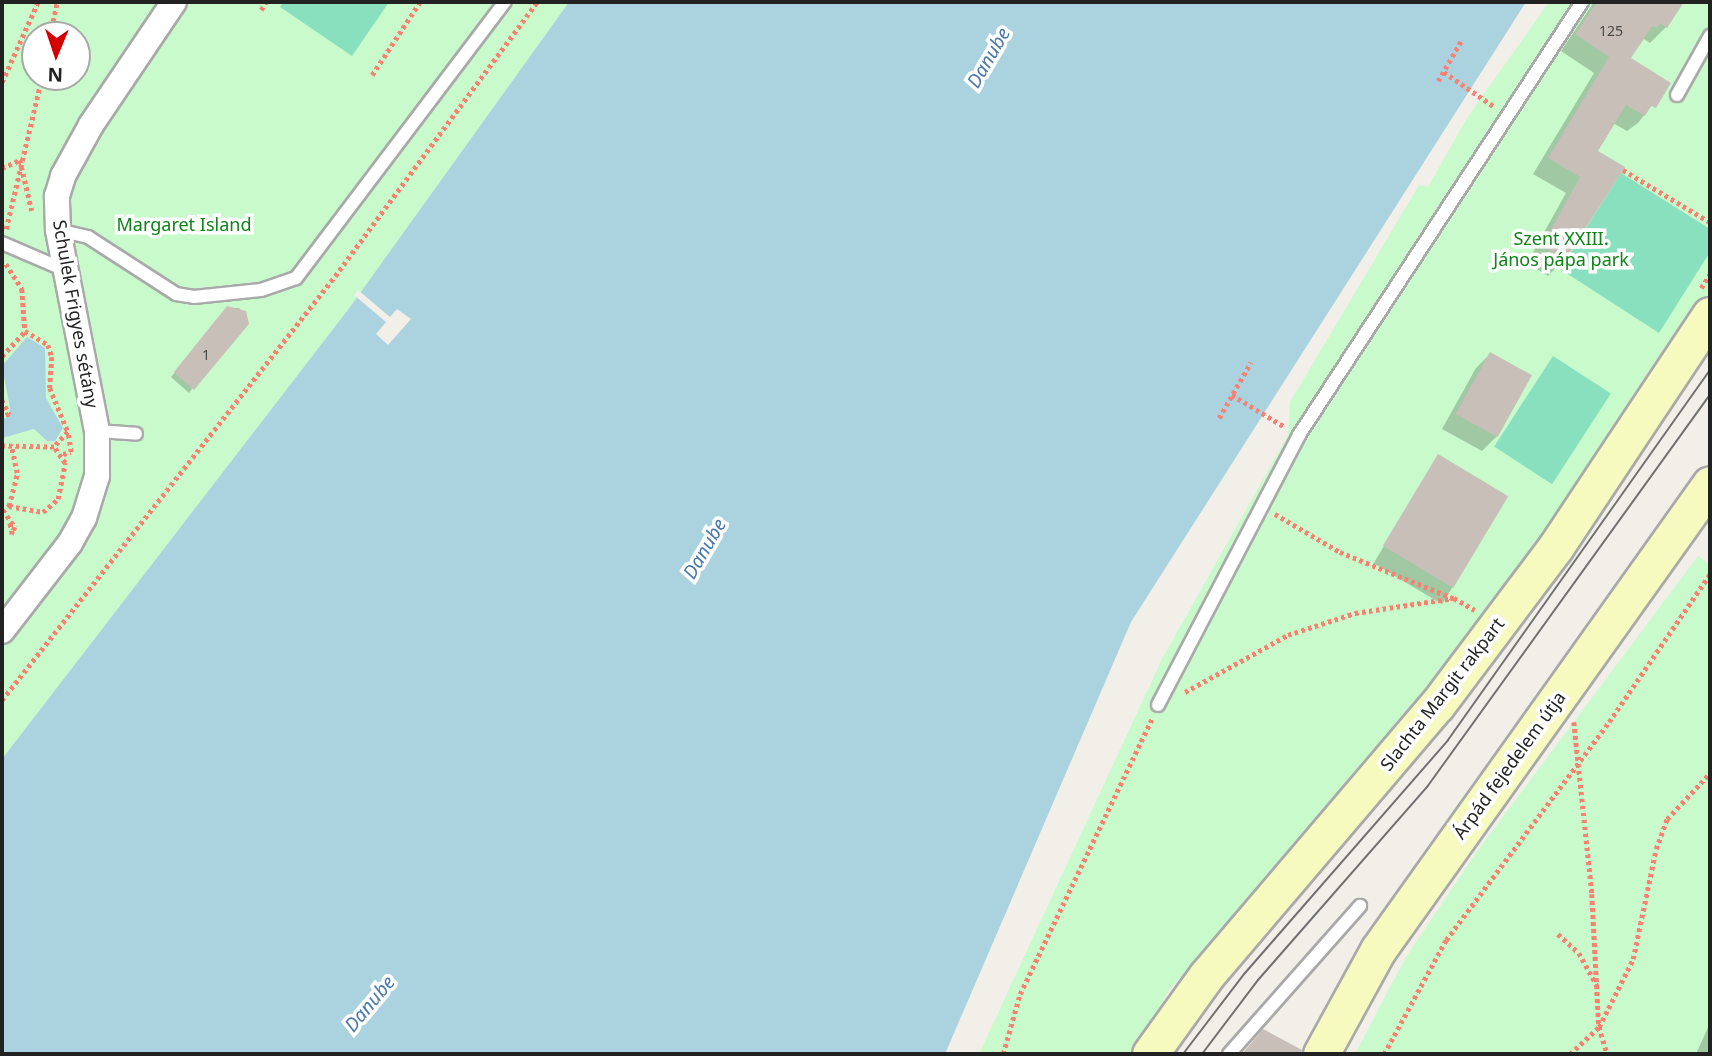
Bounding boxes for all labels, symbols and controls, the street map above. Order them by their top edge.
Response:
north arrow [21,21,91,91]
house number: 125 [1599,23,1623,39]
water label: Danube [963,24,1015,92]
text: N [47,62,64,88]
park label: Margaret Island [117,213,251,235]
street label: Schulek Frigyes sétány [49,218,103,410]
park label: Szent XXIII. János pápa park [1493,228,1629,270]
house number: 1 [202,347,210,363]
water label: Danube [679,515,731,583]
street label: Slachta Margit rakpart [1376,613,1508,775]
street label: Árpád fejedelem útja [1448,687,1570,843]
water label: Danube [340,971,400,1037]

